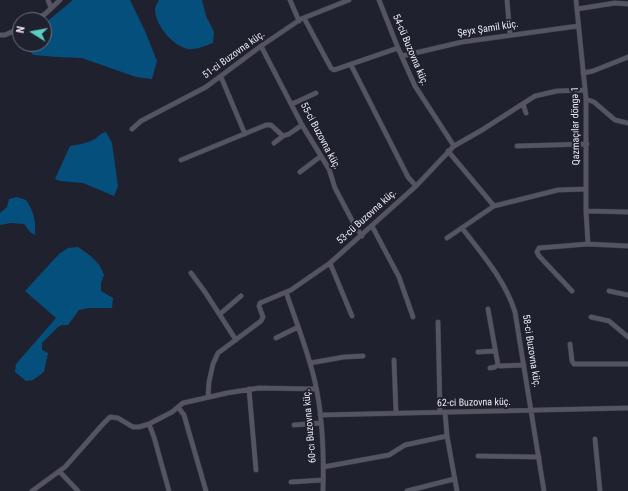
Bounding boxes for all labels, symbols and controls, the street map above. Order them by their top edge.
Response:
north arrow [12,12,52,52]
street label: 54-cü Buzovna küç. [390,12,430,88]
street label: Şeyx Şamil küç. [457,18,519,40]
text: N [14,25,28,34]
street label: 51-ci Buzovna küç. [201,28,267,82]
street label: Qazmaçılar döngə 1 [569,87,583,165]
street label: 55-ci Buzovna küç. [297,101,343,171]
street label: 53-cü Buzovna küç. [335,187,399,247]
street label: 58-ci Buzovna küç. [519,314,543,388]
street label: 60-cı Buzovna küç. [301,389,319,463]
street label: 62-ci Buzovna küç. [437,396,511,410]

